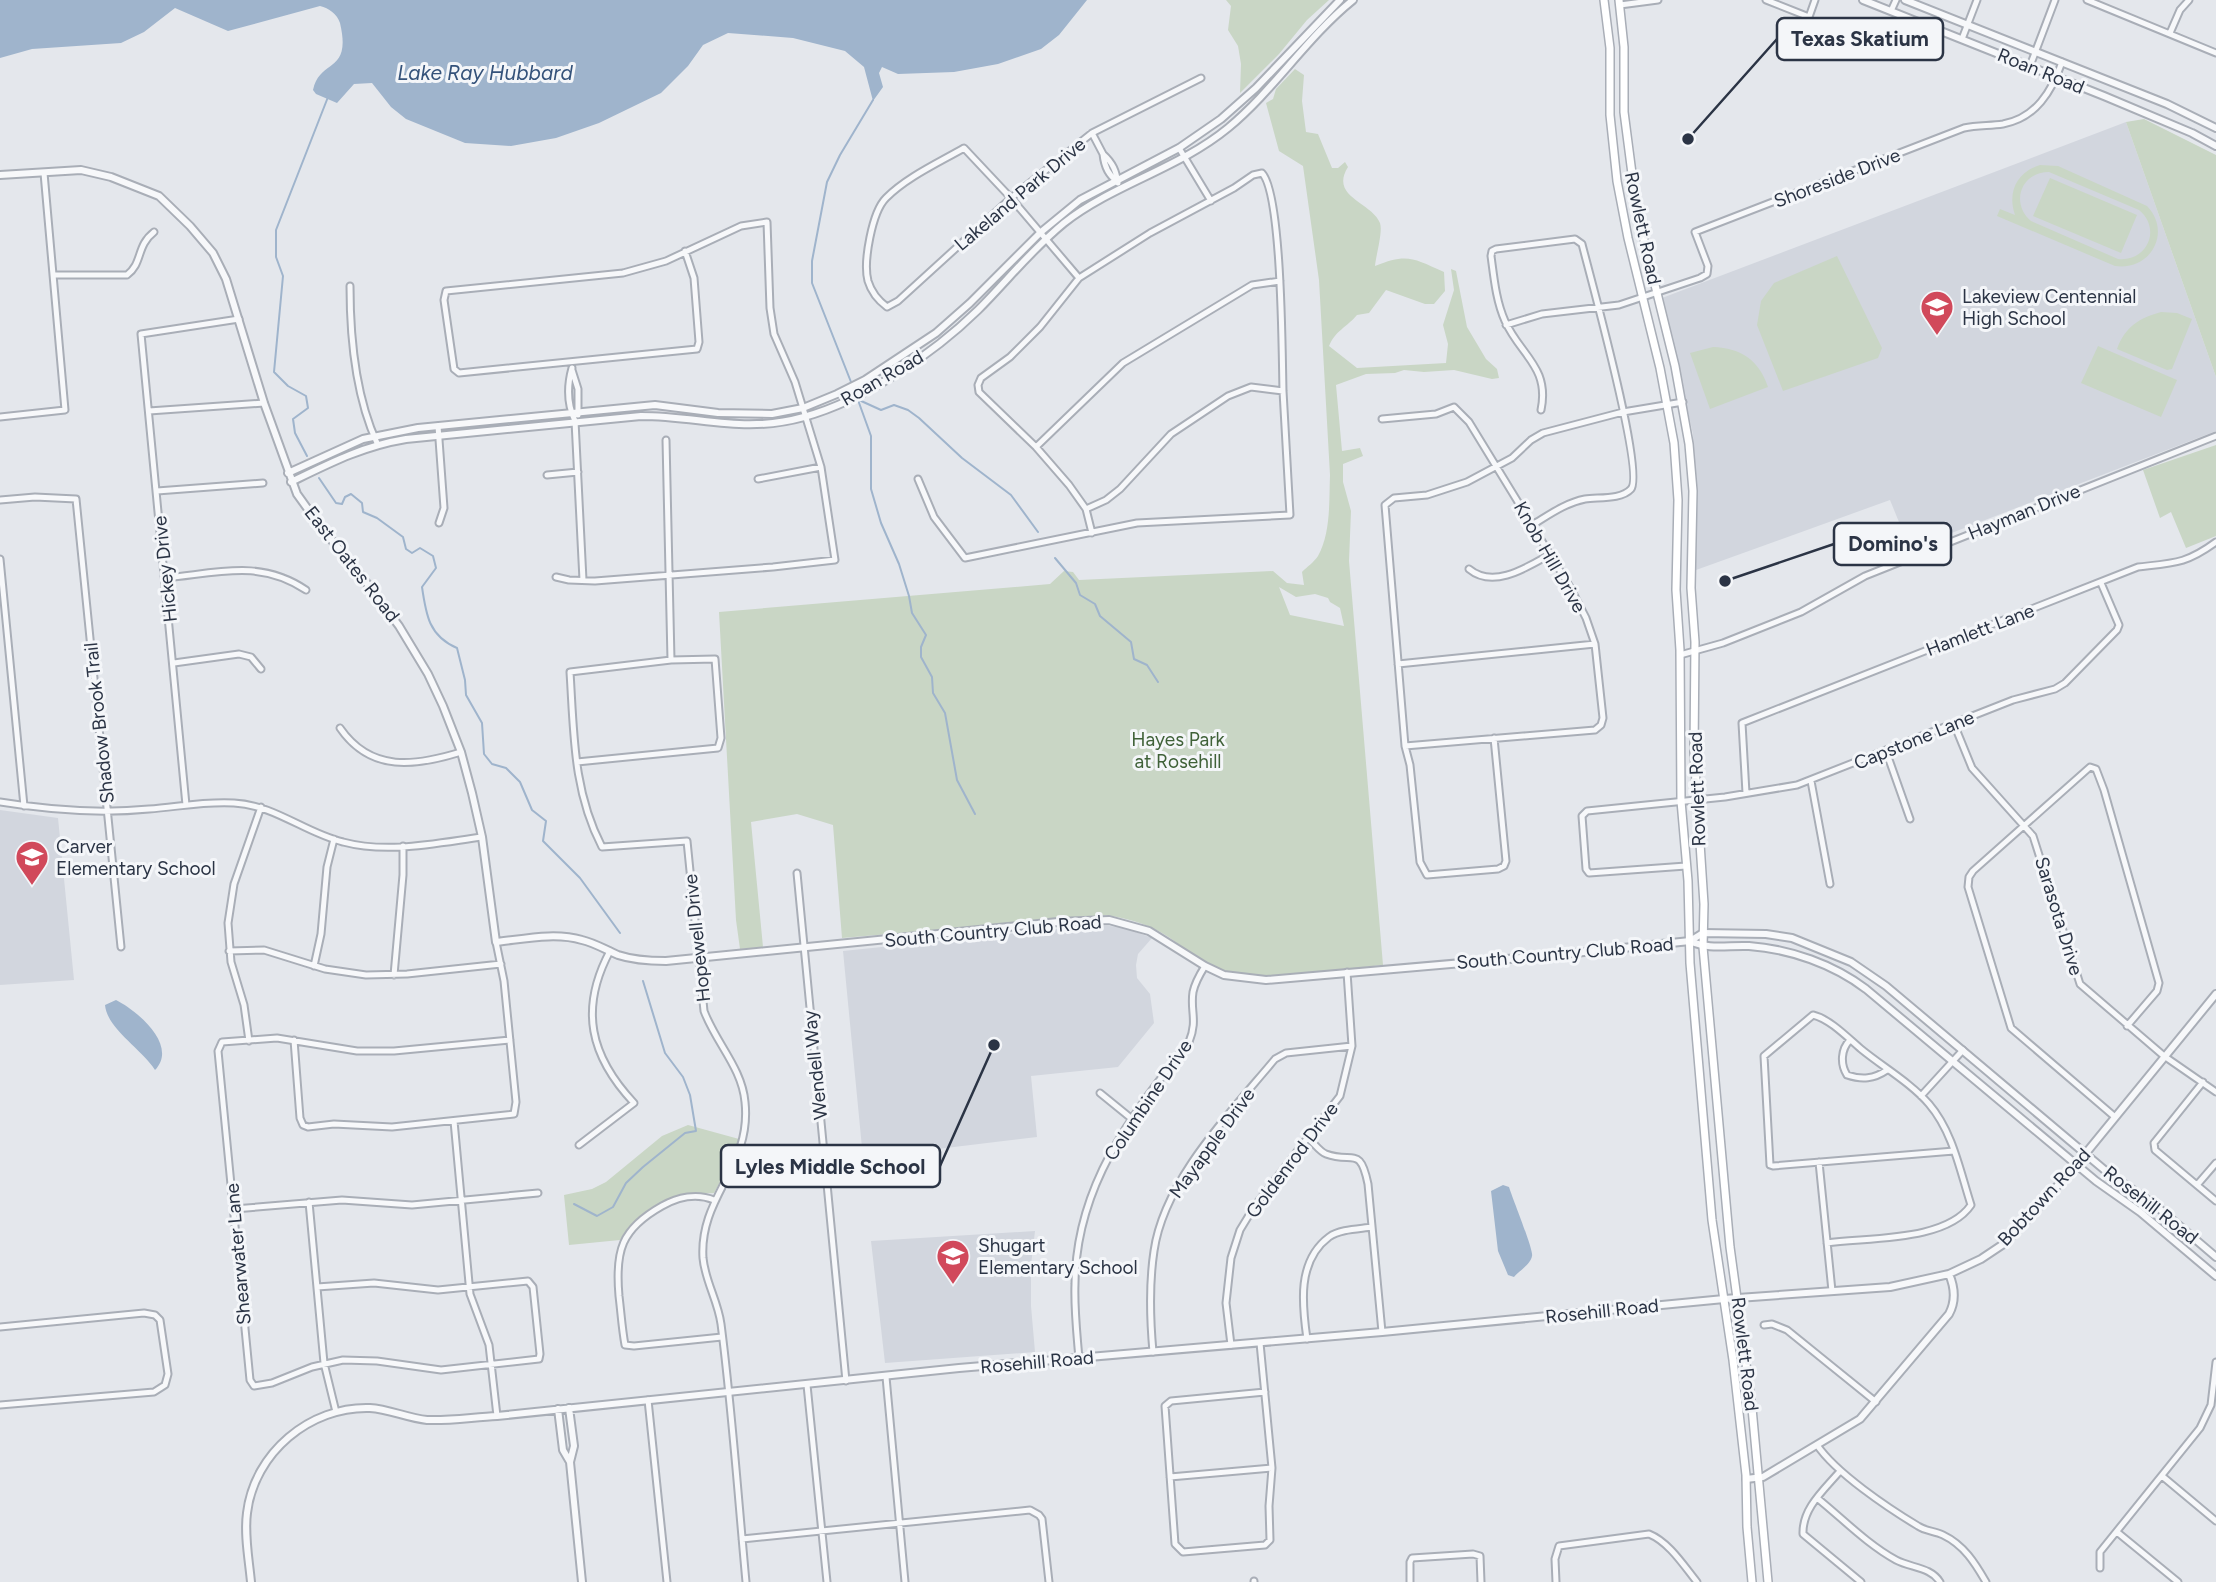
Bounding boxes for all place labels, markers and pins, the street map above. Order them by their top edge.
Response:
callout: Texas Skatium [1777,18,1943,60]
place label: Lakeview Centennial High School [1962,285,2136,330]
school or university icon: Lakeview Centennial High School [1918,288,1956,337]
callout: Domino's [1834,523,1951,565]
place label: Carver Elementary School [56,835,216,880]
school or university icon: Carver Elementary School [13,838,51,887]
callout: Lyles Middle School [721,1145,940,1187]
place label: Shugart Elementary School [978,1234,1138,1279]
school or university icon: Shugart Elementary School [934,1237,972,1286]

